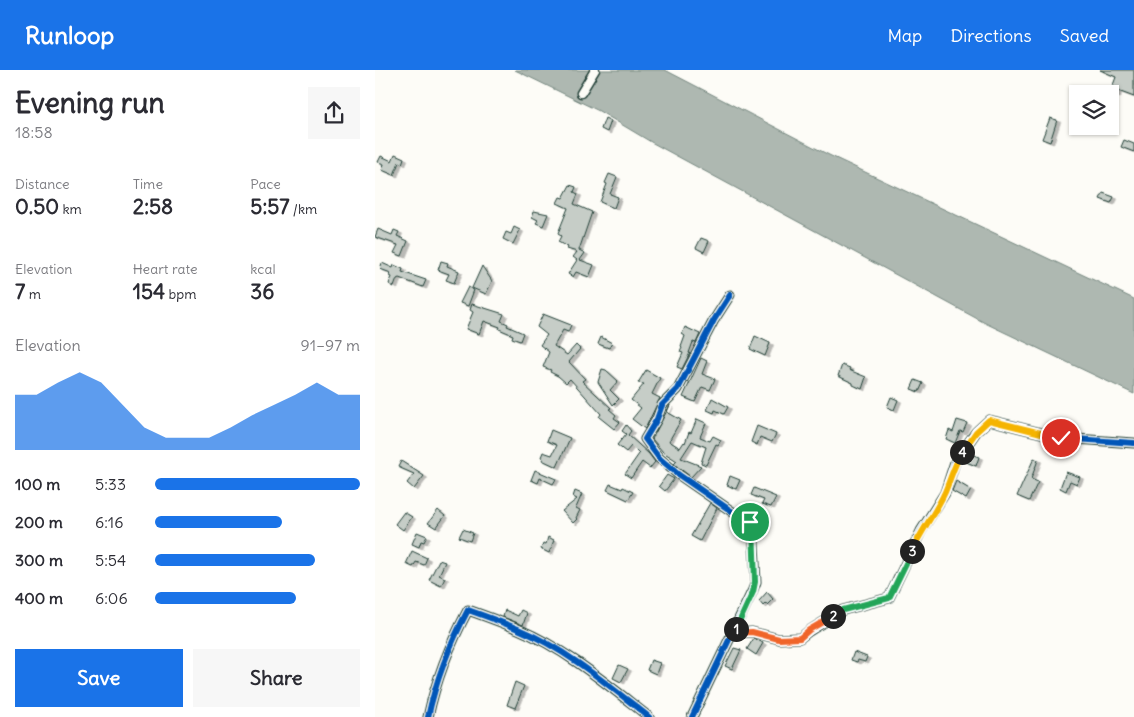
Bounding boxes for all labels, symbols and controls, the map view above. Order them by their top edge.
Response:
text: Runloop [25,20,114,50]
text: Map [887,24,922,47]
text: Directions [950,24,1032,47]
text: Saved [1060,24,1109,47]
text: Evening run [15,85,165,121]
map controls [1069,85,1119,135]
button: layers [1069,85,1119,135]
button: share [308,87,360,139]
text: 18:58 [15,122,53,142]
text: Distance [15,175,70,193]
text: Time [133,175,163,193]
text: Pace [250,175,281,193]
text: 0.50 [15,193,59,220]
text: 2:58 [133,193,173,220]
text: 5:57 [250,193,290,220]
text: km [59,200,82,218]
text: /km [290,200,317,218]
text: Elevation [15,260,72,278]
text: Heart rate [133,260,198,278]
text: kcal [250,260,276,278]
text: 7 [15,278,25,305]
text: 154 [133,278,165,305]
text: 36 [250,278,274,305]
text: m [25,285,41,303]
text: bpm [165,285,197,303]
text: Elevation [15,335,81,355]
text: 91–97 m [300,335,360,355]
pin [1040,417,1082,459]
icon: check [1047,424,1075,452]
pin: 4 [949,440,975,464]
text: 4 [958,443,967,461]
text: 100 m [15,474,60,494]
text: 5:33 [95,474,126,494]
pin [729,501,771,543]
icon: arrive [736,508,764,536]
text: 200 m [15,512,63,532]
text: 6:16 [95,512,123,532]
pin: 3 [899,538,925,564]
text: 3 [909,542,916,560]
text: 300 m [15,550,63,570]
text: 5:54 [95,550,126,570]
text: 400 m [15,588,63,608]
text: 6:06 [95,588,128,608]
pin: 2 [821,604,845,628]
text: 2 [830,607,837,625]
pin: 1 [723,616,749,642]
text: 1 [734,620,739,638]
button: Save [15,649,183,707]
button: Share [193,649,360,707]

